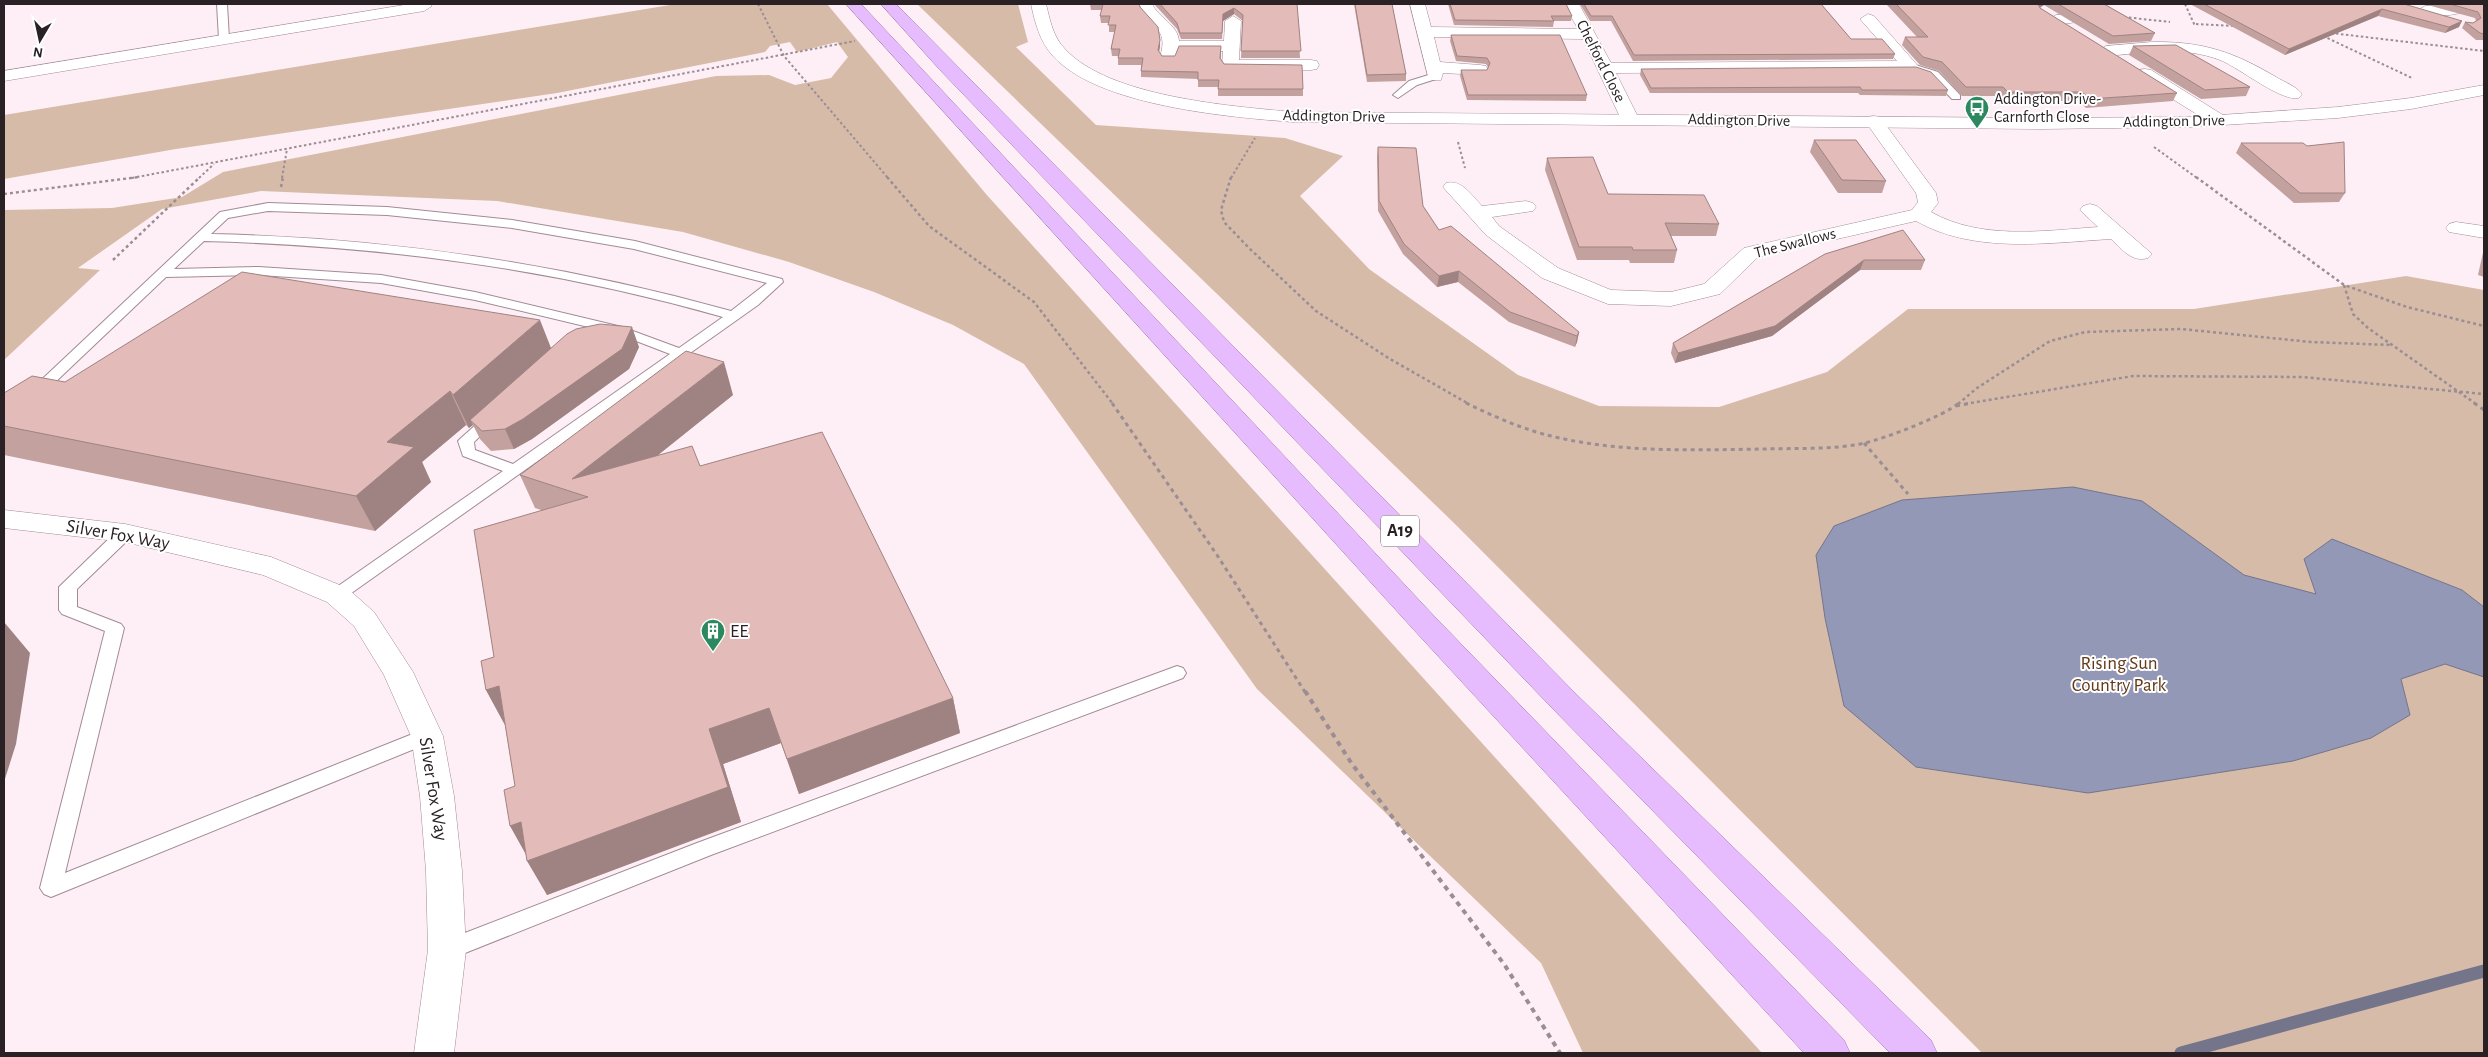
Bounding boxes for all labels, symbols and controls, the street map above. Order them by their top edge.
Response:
north arrow [15,15,65,65]
street label: Chelford Close [1574,17,1628,105]
text: N [32,44,44,60]
place label: Addington Drive- Carnforth Close [1994,91,2101,125]
bus stop icon: Addington Drive- Carnforth Close [1964,95,1990,129]
street label: Addington Drive [1283,107,1385,125]
street label: Addington Drive [1688,111,1790,129]
street label: Addington Drive [2123,112,2225,130]
street label: The Swallows [1753,225,1837,261]
road number: A19 [1381,516,1419,546]
street label: Silver Fox Way [65,517,171,553]
building icon: EE [700,618,726,652]
place label: EE [730,622,748,641]
park label: Rising Sun Country Park [2072,654,2167,695]
street label: Silver Fox Way [415,736,451,842]

